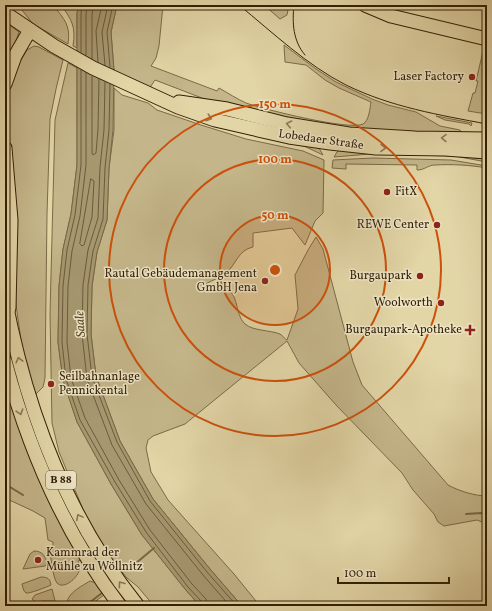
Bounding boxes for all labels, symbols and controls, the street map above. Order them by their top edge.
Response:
place label: Laser Factory [394,69,465,85]
marker: Laser Factory [467,72,477,82]
text: 150 m [259,97,291,113]
one-way arrow [206,113,213,121]
one-way arrow [286,120,292,129]
street label: Lobedaer Straße [277,126,365,154]
one-way arrow [441,134,447,142]
one-way arrow [380,144,386,152]
text: 100 m [258,152,292,168]
place label: FitX [395,184,417,200]
marker: FitX [382,187,392,197]
text: 50 m [261,208,289,224]
place label: REWE Center [357,217,429,233]
marker: REWE Center [432,220,442,230]
centre of rings [268,263,282,277]
place label: Rautal Gebäudemanagement GmbH Jena [104,266,257,296]
place label: Burgaupark [349,268,412,284]
marker: Burgaupark [415,271,425,281]
marker: Rautal Gebäudemanagement GmbH Jena [260,276,270,286]
place label: Woolworth [374,295,433,311]
marker: Woolworth [436,298,446,308]
water label: Saale [71,310,91,338]
place label: Burgaupark-Apotheke [345,322,462,338]
marker: Burgaupark-Apotheke [465,325,475,335]
one-way arrow [15,357,23,363]
place label: Seilbahnanlage Pennickental [59,369,140,399]
marker: Seilbahnanlage Pennickental [46,379,56,389]
one-way arrow [15,408,24,415]
road number: B 88 [46,471,76,489]
one-way arrow [77,514,84,521]
place label: Kammrad der Mühle zu Wöllnitz [46,545,143,575]
marker: Kammrad der Mühle zu Wöllnitz [33,555,43,565]
scale bar [338,559,449,585]
text: 100 m [344,566,377,582]
one-way arrow [119,582,126,589]

